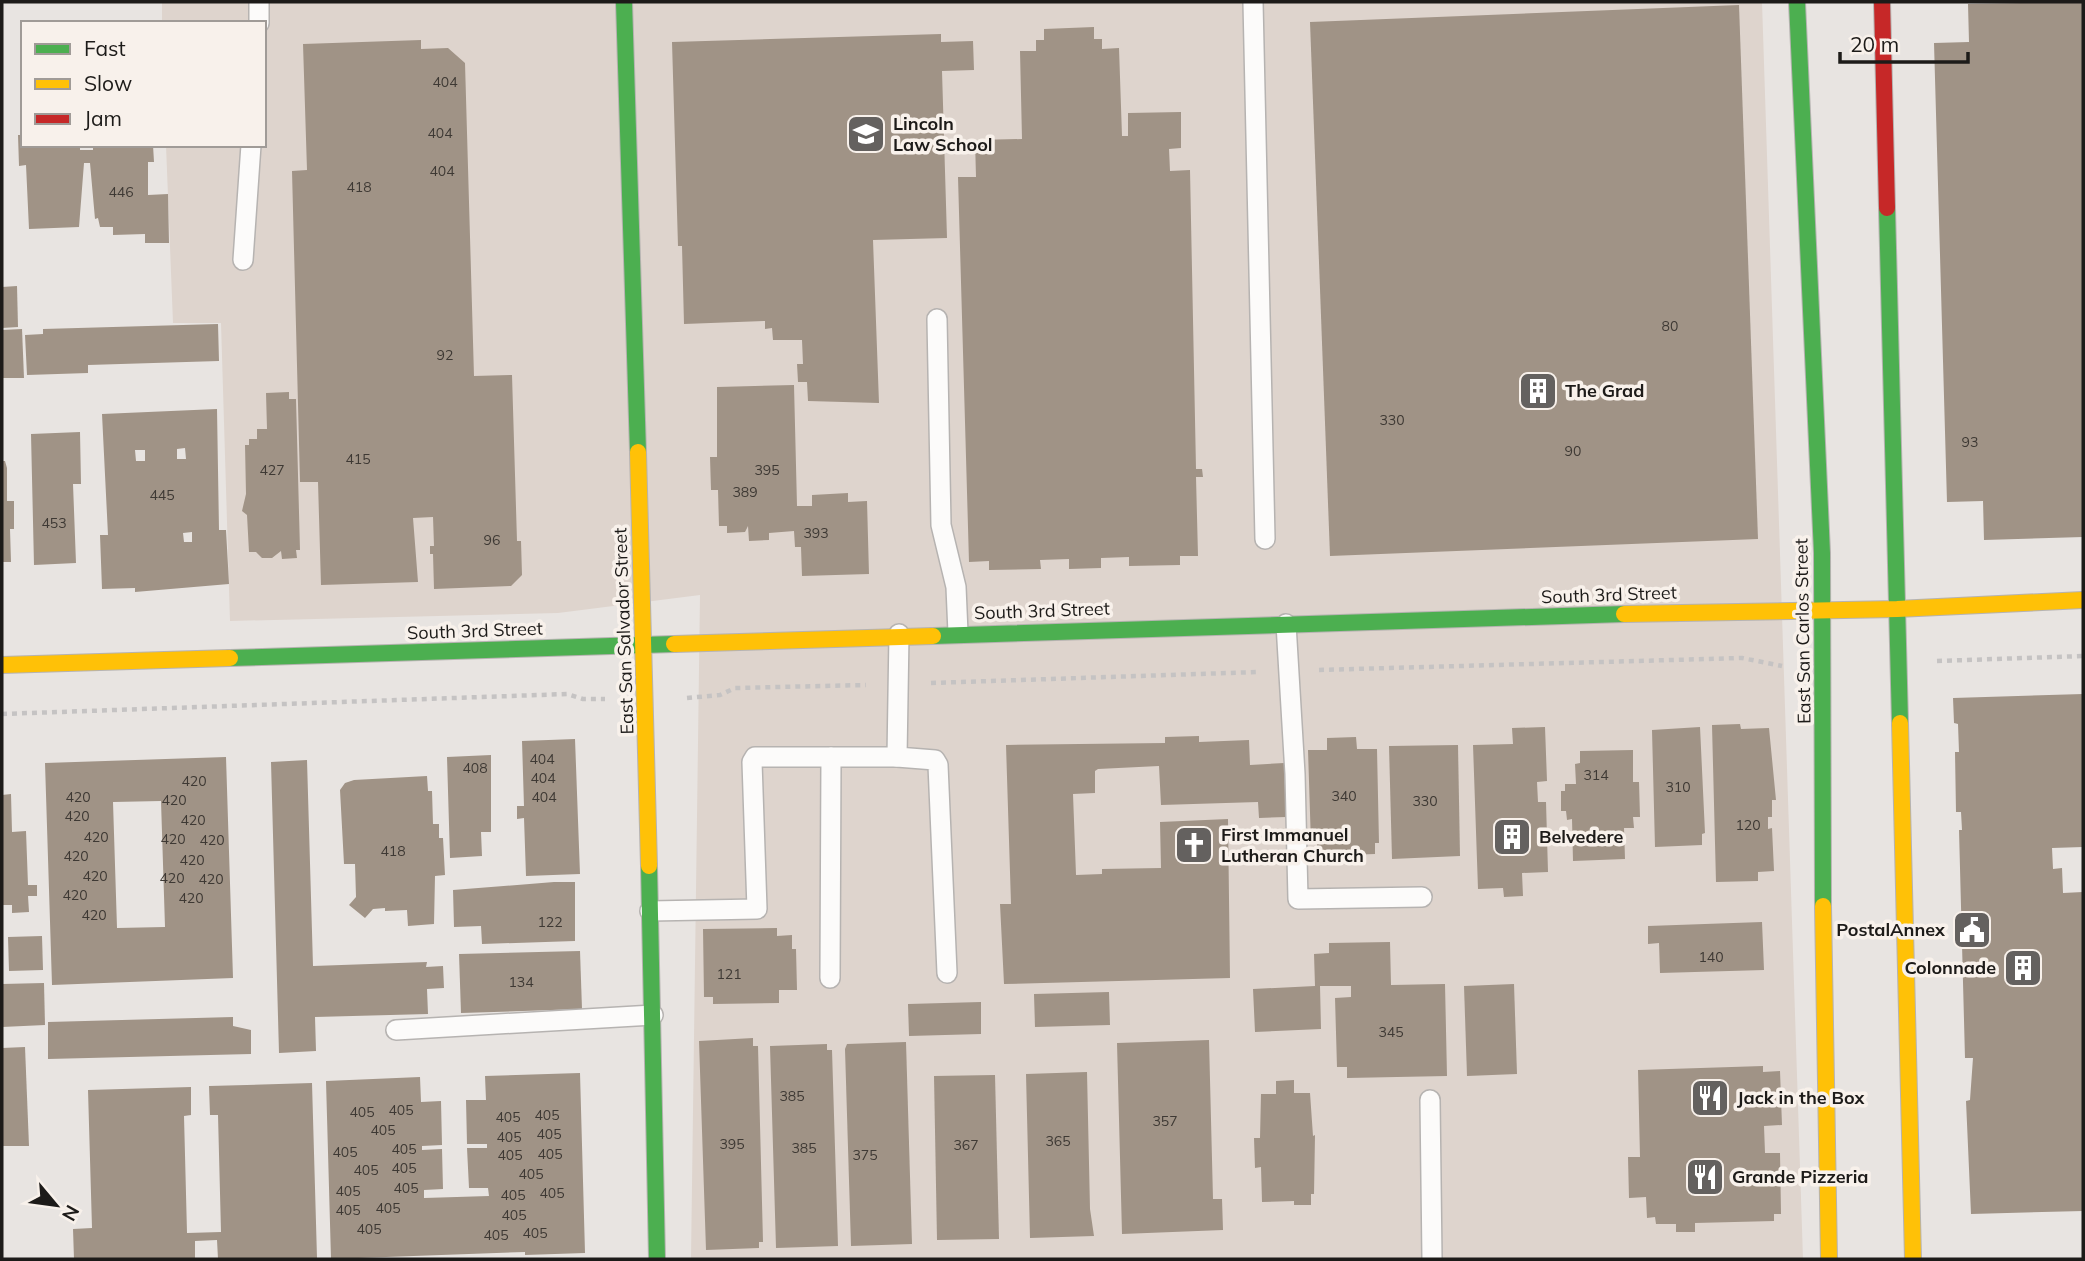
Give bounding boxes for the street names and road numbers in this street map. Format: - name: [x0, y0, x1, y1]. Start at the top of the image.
- street label: East San Salvador Street: [608, 527, 639, 735]
- street label: East San Carlos Street: [1789, 538, 1816, 724]
- street label: South 3rd Street: [1541, 581, 1677, 608]
- street label: South 3rd Street: [974, 597, 1110, 624]
- street label: South 3rd Street: [407, 617, 543, 644]

